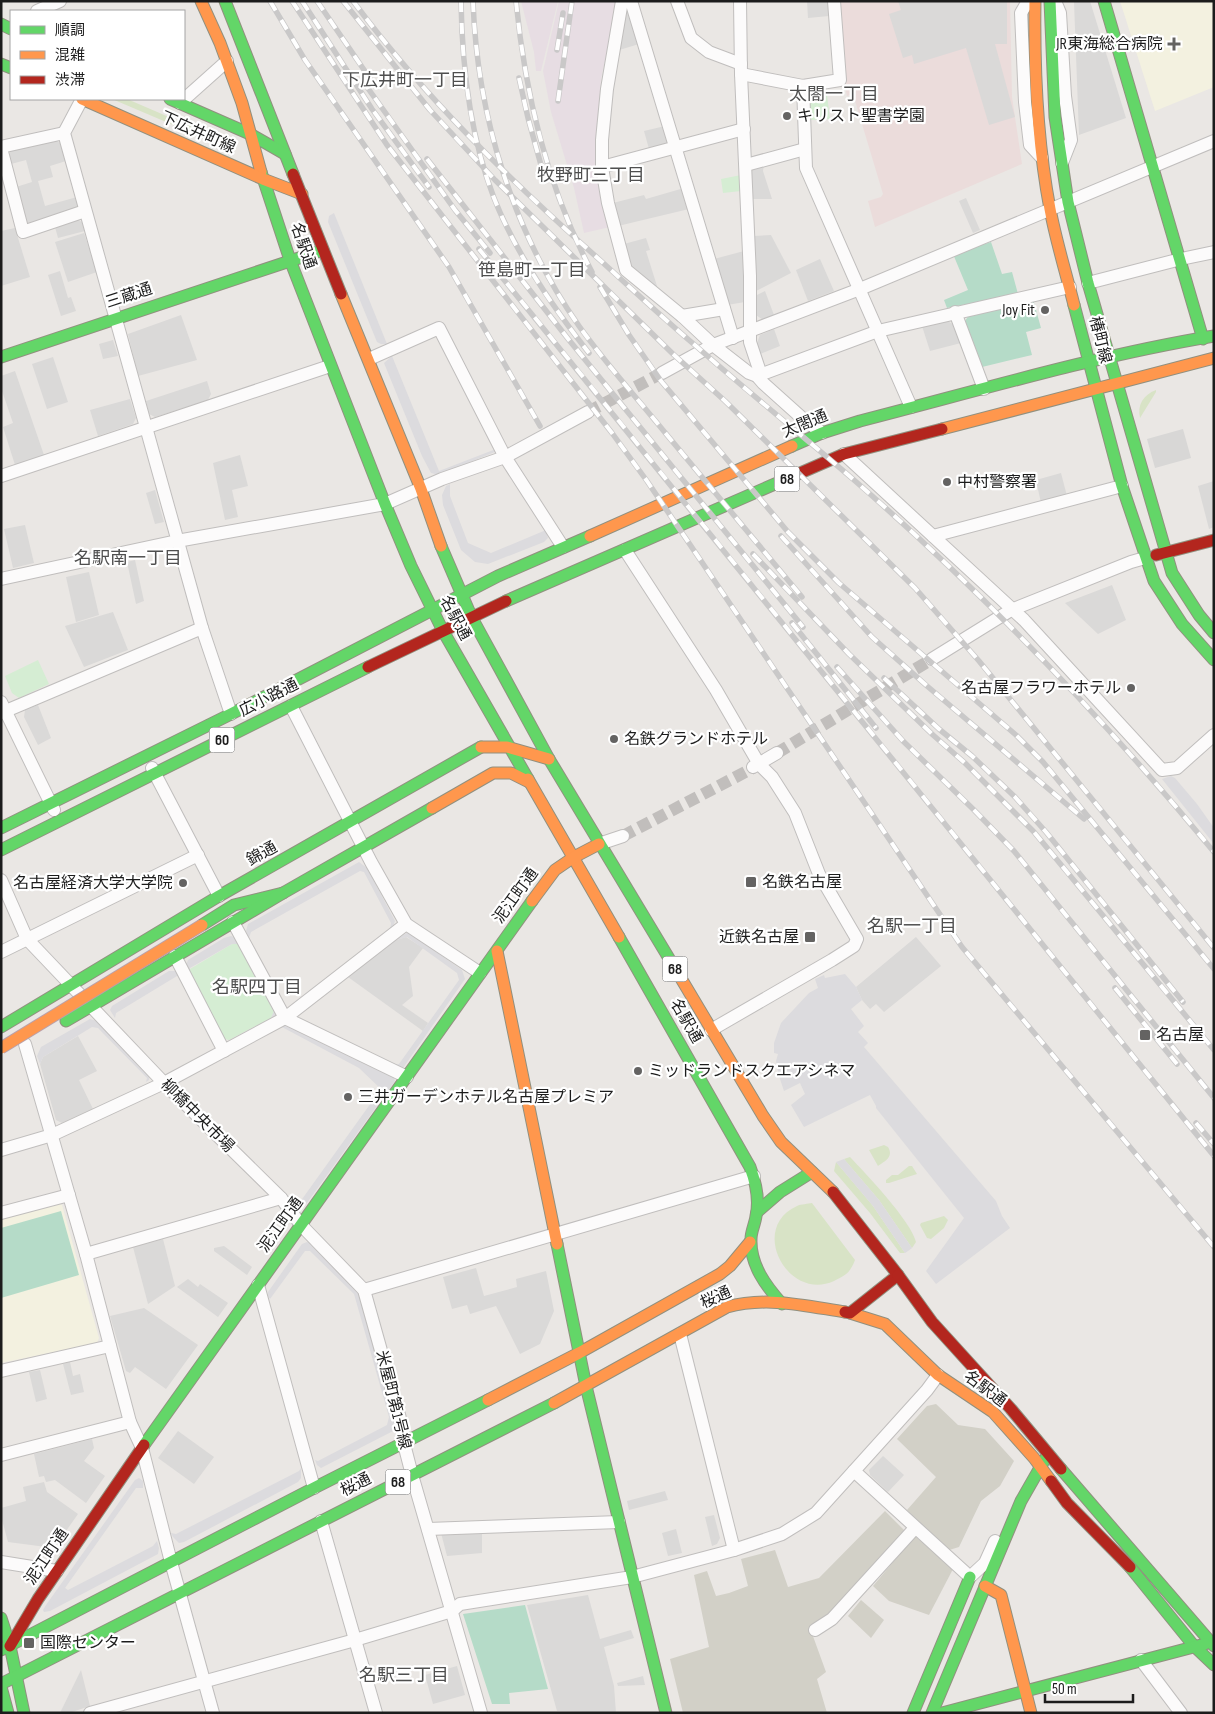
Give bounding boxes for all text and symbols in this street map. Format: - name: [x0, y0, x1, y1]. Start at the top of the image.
- legend: [10, 10, 185, 100]
- text: 順調: [55, 21, 85, 40]
- place label: JR東海総合病院: [1055, 35, 1163, 54]
- marker: JR東海総合病院: [1167, 37, 1181, 51]
- text: 混雑: [55, 46, 85, 65]
- district label: 下広井町一丁目: [342, 70, 468, 91]
- text: 渋滞: [55, 71, 85, 90]
- district label: 太閤一丁目: [789, 84, 879, 105]
- place label: キリスト聖書学園: [797, 107, 925, 126]
- street label: 下広井町線: [158, 108, 238, 158]
- marker: キリスト聖書学園: [781, 110, 793, 122]
- district label: 牧野町三丁目: [537, 165, 645, 186]
- street label: 名駅通: [286, 220, 320, 272]
- district label: 笹島町一丁目: [478, 260, 586, 281]
- street label: 三蔵通: [103, 280, 155, 312]
- place label: Joy Fit: [1001, 301, 1035, 320]
- marker: Joy Fit: [1039, 304, 1051, 316]
- street label: 椿町線: [1085, 314, 1115, 366]
- street label: 太閤通: [779, 406, 831, 442]
- road number: 68: [774, 466, 800, 492]
- place label: 中村警察署: [957, 473, 1037, 492]
- marker: 中村警察署: [941, 476, 953, 488]
- district label: 名駅南一丁目: [74, 548, 182, 569]
- street label: 名駅通: [435, 592, 475, 644]
- street label: 広小路通: [236, 675, 302, 721]
- place label: 名古屋フラワーホテル: [961, 679, 1121, 698]
- marker: 名古屋フラワーホテル: [1125, 682, 1137, 694]
- road number: 60: [210, 728, 234, 752]
- place label: 名鉄グランドホテル: [624, 730, 768, 749]
- marker: 名鉄グランドホテル: [608, 733, 620, 745]
- street label: 錦通: [243, 838, 281, 870]
- street label: 泥江町通: [490, 865, 542, 927]
- place label: 名鉄名古屋: [762, 873, 842, 892]
- place label: 名古屋経済大学大学院: [13, 874, 173, 893]
- marker: 名鉄名古屋: [744, 875, 758, 889]
- marker: 名古屋経済大学大学院: [177, 877, 189, 889]
- district label: 名駅一丁目: [867, 916, 957, 937]
- place label: 近鉄名古屋: [719, 928, 799, 947]
- marker: 近鉄名古屋: [803, 930, 817, 944]
- road number: 68: [662, 956, 688, 982]
- district label: 名駅四丁目: [212, 977, 302, 998]
- street label: 名駅通: [666, 995, 706, 1047]
- place label: 名古屋: [1156, 1026, 1204, 1045]
- marker: 名古屋: [1138, 1028, 1152, 1042]
- place label: ミッドランドスクエアシネマ: [648, 1062, 855, 1081]
- marker: ミッドランドスクエアシネマ: [632, 1065, 644, 1077]
- street label: 柳橋中央市場: [156, 1075, 238, 1157]
- place label: 三井ガーデンホテル名古屋プレミア: [358, 1088, 614, 1107]
- marker: 三井ガーデンホテル名古屋プレミア: [342, 1091, 354, 1103]
- street label: 泥江町通: [255, 1194, 307, 1256]
- street label: 桜通: [698, 1283, 734, 1313]
- street label: 米屋町第1号線: [371, 1348, 415, 1452]
- street label: 名駅通: [960, 1367, 1010, 1411]
- street label: 桜通: [337, 1469, 375, 1501]
- road number: 68: [386, 1470, 410, 1494]
- street label: 泥江町通: [21, 1525, 73, 1589]
- place label: 国際センター: [40, 1634, 136, 1653]
- marker: 国際センター: [22, 1636, 36, 1650]
- district label: 名駅三丁目: [359, 1665, 449, 1686]
- scale bar: [1045, 1672, 1132, 1704]
- text: 50 m: [1052, 1680, 1077, 1699]

